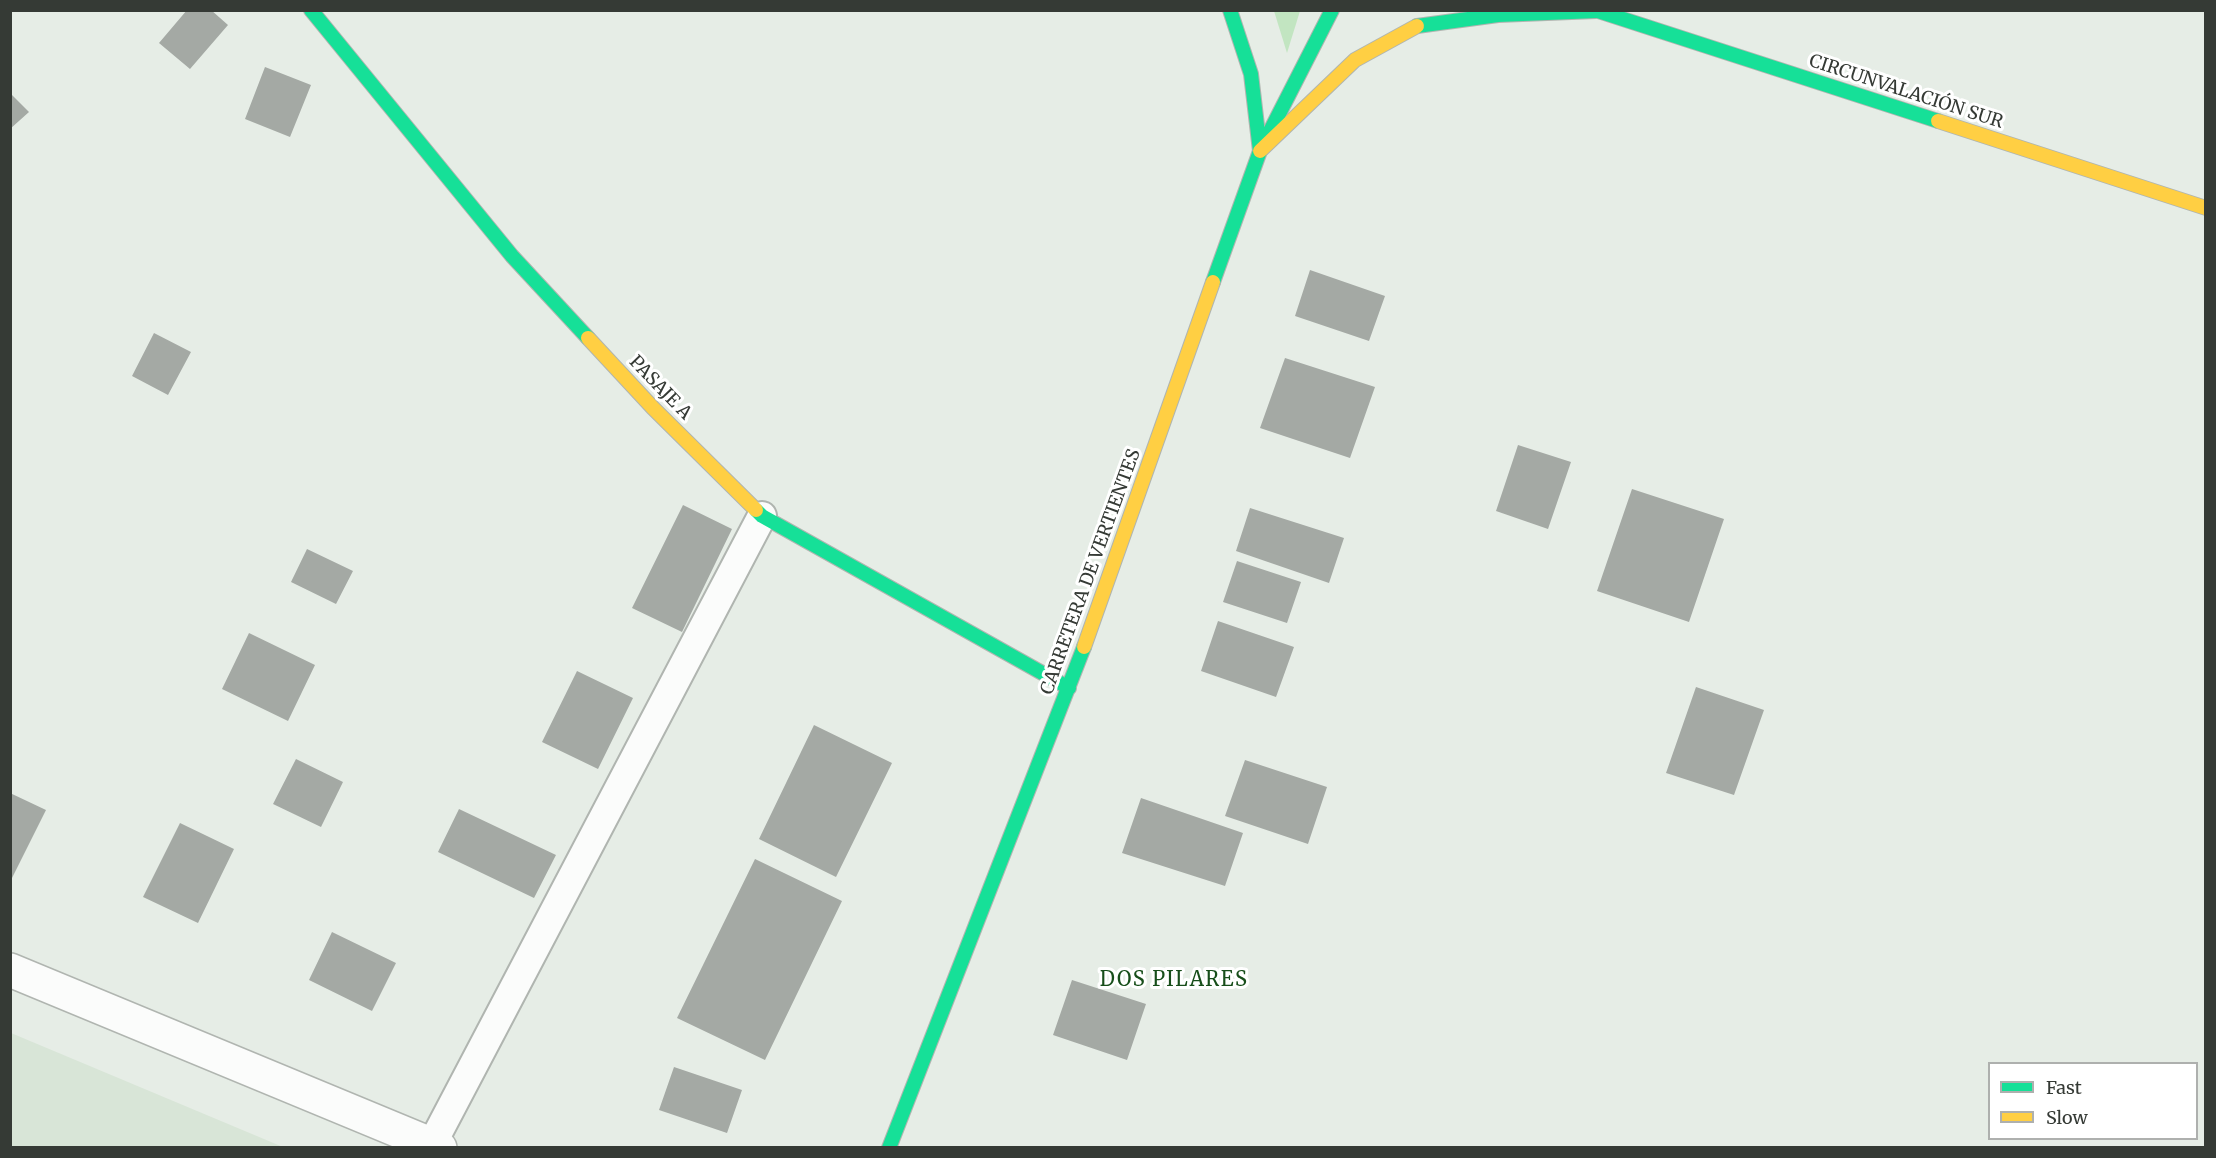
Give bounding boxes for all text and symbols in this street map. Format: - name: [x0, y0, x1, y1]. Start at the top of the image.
- street label: CIRCUNVALACIÓN SUR: [1806, 50, 2006, 134]
- street label: PASAJE A: [624, 352, 696, 424]
- street label: CARRETERA DE VERTIENTES: [1036, 446, 1146, 698]
- district label: DOS PILARES: [1100, 968, 1248, 992]
- legend: [1988, 1062, 2198, 1140]
- text: Fast: [2046, 1076, 2082, 1099]
- text: Slow: [2046, 1106, 2088, 1129]

